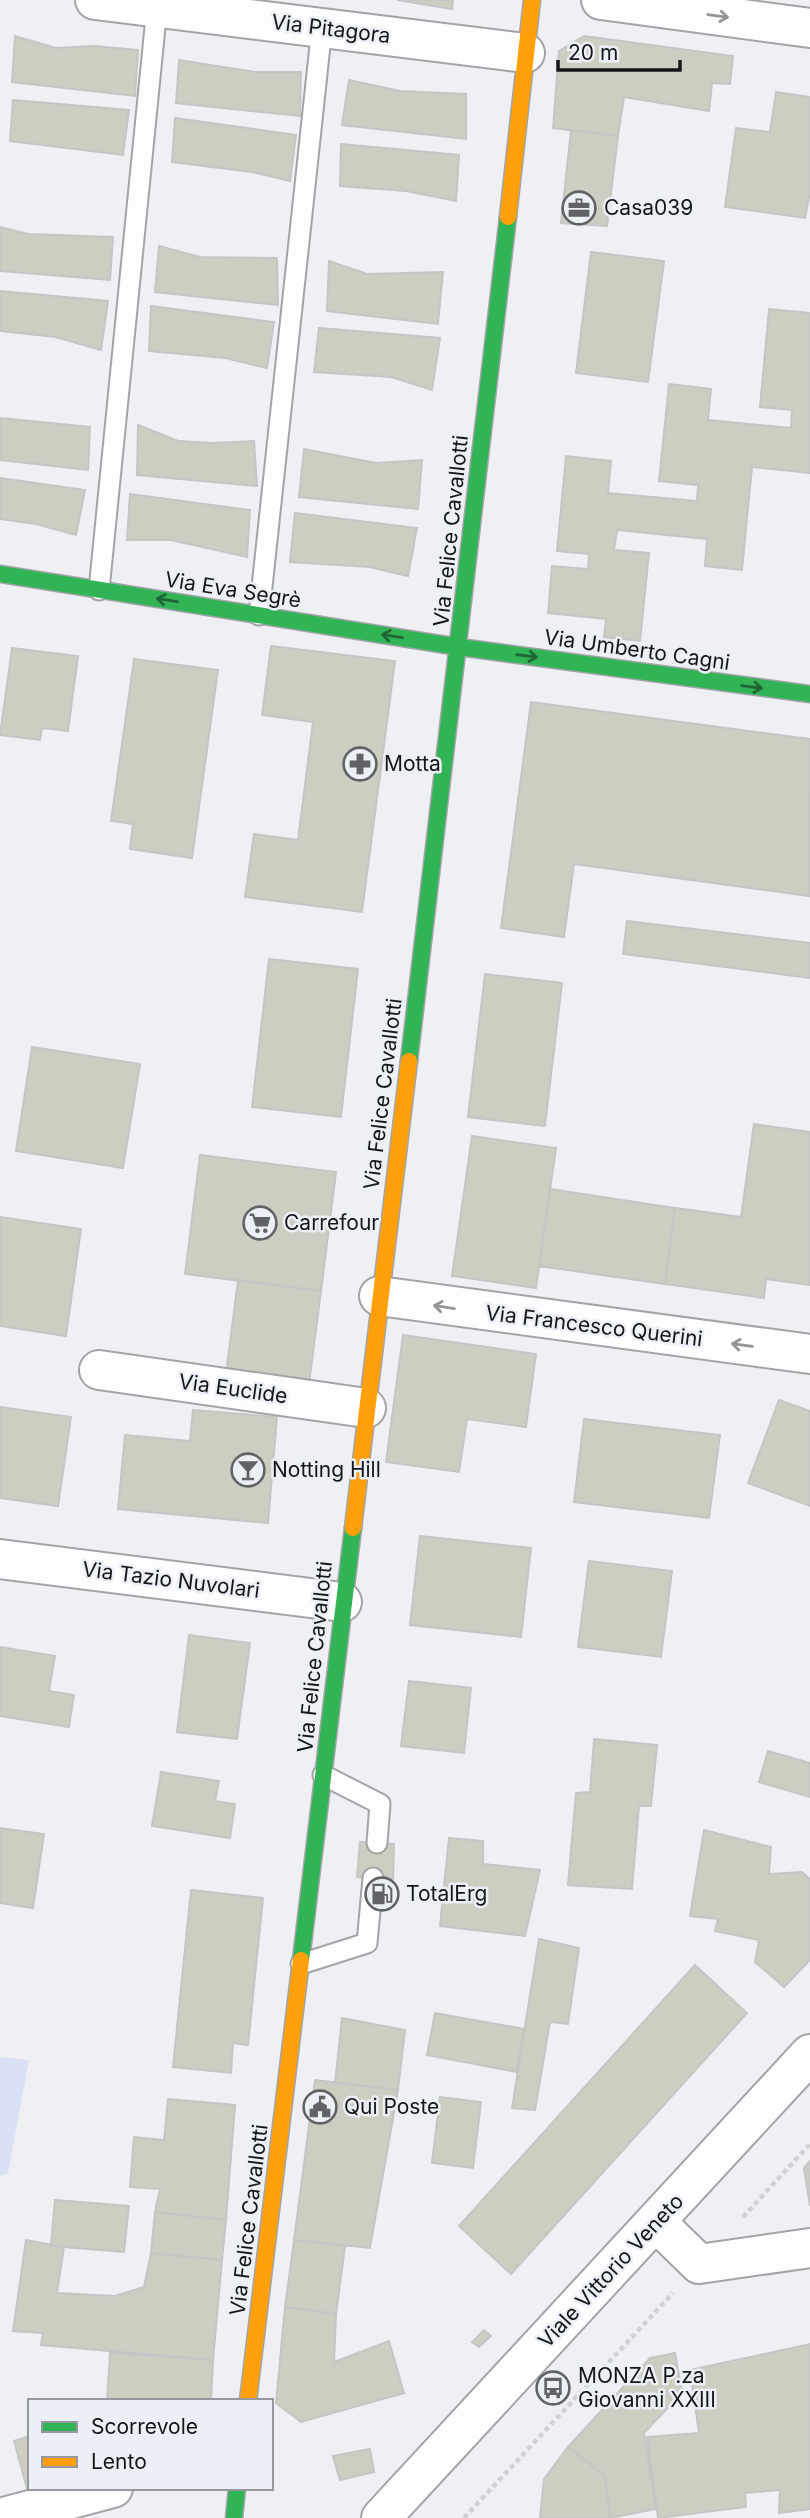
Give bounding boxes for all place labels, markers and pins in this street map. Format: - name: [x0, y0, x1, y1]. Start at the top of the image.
- office icon: Casa039: [560, 189, 598, 227]
- place label: Casa039: [604, 195, 693, 220]
- pharmacy icon: Motta: [341, 745, 379, 783]
- place label: Motta: [384, 751, 441, 776]
- supermarket icon: Carrefour: [241, 1204, 279, 1242]
- place label: Carrefour: [284, 1210, 379, 1235]
- bar icon: Notting Hill: [229, 1451, 267, 1489]
- place label: Notting Hill: [272, 1457, 381, 1482]
- fuel station icon: TotalErg: [363, 1875, 401, 1913]
- place label: TotalErg: [406, 1881, 487, 1906]
- public building icon: Qui Poste: [301, 2088, 339, 2126]
- place label: Qui Poste: [344, 2094, 439, 2119]
- place label: MONZA P.za Giovanni XXIII: [578, 2363, 716, 2412]
- bus stop icon: MONZA P.za Giovanni XXIII: [534, 2369, 572, 2407]

